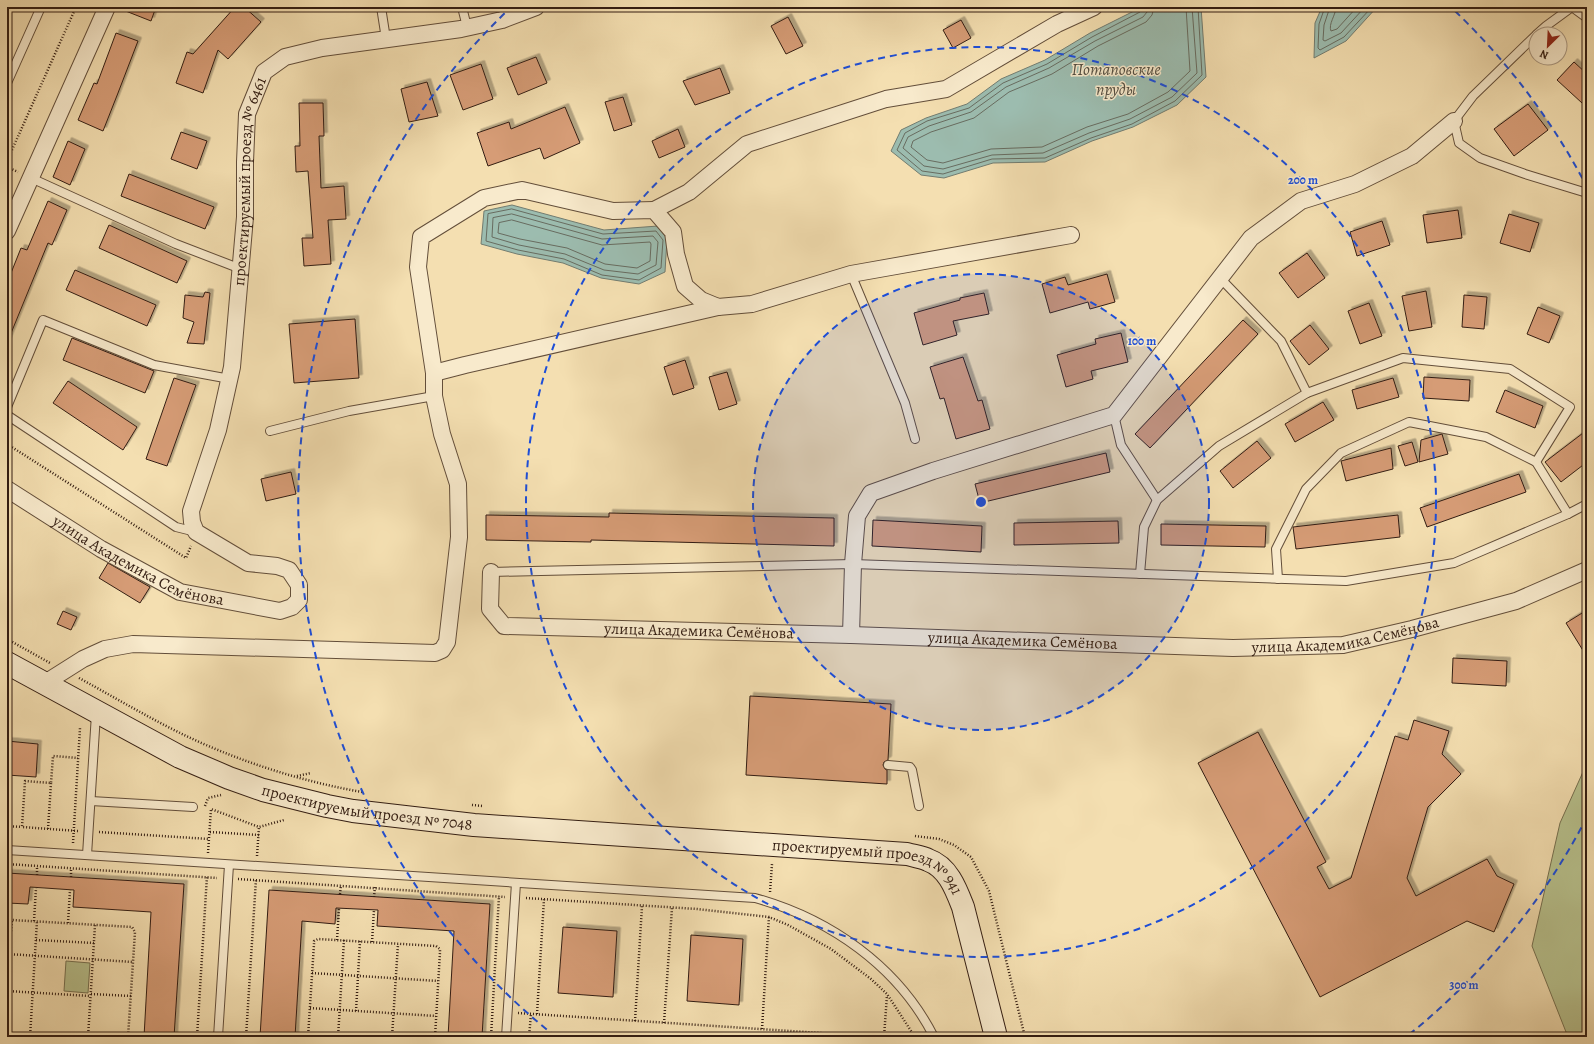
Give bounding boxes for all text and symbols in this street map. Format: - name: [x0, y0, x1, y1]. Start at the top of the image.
- north arrow: [1528, 26, 1568, 66]
- text: N: [1537, 46, 1551, 63]
- water label: Потаповские пруды: [1071, 58, 1161, 101]
- street label: проектируемый проезд № 6461: [228, 73, 272, 287]
- text: 200 m: [1288, 172, 1318, 188]
- text: 100 m: [1128, 333, 1156, 349]
- centre of rings: [974, 495, 988, 509]
- street label: улица Академика Семёнова: [48, 509, 226, 611]
- street label: улица Академика Семёнова: [1250, 611, 1442, 659]
- street label: улица Академика Семёнова: [603, 618, 795, 645]
- street label: улица Академика Семёнова: [927, 627, 1119, 655]
- street label: проектируемый проезд № 7048: [259, 779, 474, 836]
- street label: проектируемый проезд № 941: [771, 834, 968, 899]
- text: 300 m: [1449, 977, 1479, 993]

